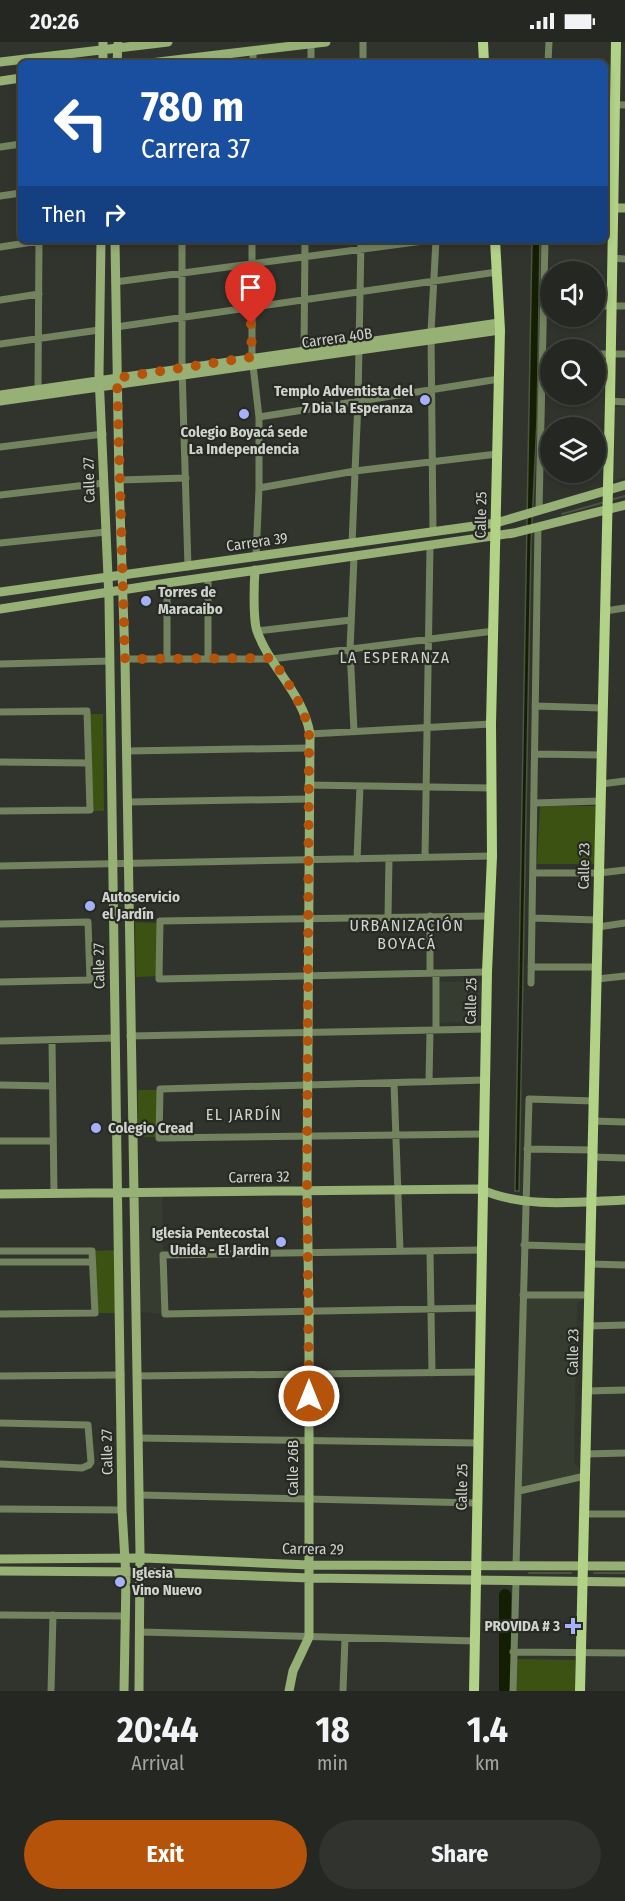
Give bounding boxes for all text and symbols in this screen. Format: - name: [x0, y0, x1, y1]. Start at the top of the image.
- text: 20:26: [30, 8, 79, 35]
- text: 780 m: [141, 82, 244, 132]
- icon: left: [42, 84, 120, 162]
- text: Carrera 37: [141, 133, 250, 165]
- icon: right: [98, 198, 131, 231]
- text: Then: [42, 201, 86, 228]
- map controls: [540, 261, 606, 483]
- button: sound: [540, 261, 606, 327]
- pin: [225, 262, 276, 324]
- icon: arrive: [234, 271, 267, 304]
- street label: Carrera 40B: [300, 324, 374, 352]
- button: search: [540, 339, 606, 405]
- place label: Templo Adventista del 7 Dia la Esperanza: [274, 382, 414, 417]
- marker: Templo Adventista del 7 Dia la Esperanza: [418, 393, 432, 407]
- marker: Colegio Boyacá sede La Independencia: [237, 407, 251, 421]
- button: layers: [540, 417, 606, 483]
- place label: Colegio Boyacá sede La Independencia: [180, 423, 308, 458]
- street label: Calle 27: [79, 457, 99, 503]
- street label: Calle 25: [472, 491, 490, 539]
- street label: Carrera 39: [225, 529, 289, 555]
- place label: Torres de Maracaibo: [158, 583, 223, 618]
- marker: Torres de Maracaibo: [139, 594, 153, 608]
- district label: LA ESPERANZA: [339, 648, 451, 667]
- street label: Calle 23: [575, 842, 593, 890]
- place label: Autoservicio el Jardín: [101, 888, 180, 923]
- marker: Autoservicio el Jardín: [83, 899, 97, 913]
- district label: URBANIZACIÓN BOYACÁ: [349, 916, 465, 953]
- street label: Calle 27: [90, 943, 108, 989]
- street label: Calle 25: [462, 977, 480, 1025]
- district label: EL JARDÍN: [206, 1105, 282, 1124]
- place label: Colegio Cread: [108, 1119, 194, 1137]
- marker: Colegio Cread: [89, 1121, 103, 1135]
- street label: Carrera 32: [228, 1167, 290, 1187]
- place label: Iglesia Pentecostal Unida - El Jardin: [152, 1224, 270, 1259]
- marker: Iglesia Pentecostal Unida - El Jardin: [274, 1235, 288, 1249]
- street label: Calle 23: [564, 1328, 582, 1376]
- position arrow: [277, 1364, 341, 1428]
- street label: Calle 27: [98, 1429, 116, 1475]
- street label: Calle 26B: [284, 1440, 302, 1496]
- street label: Calle 25: [453, 1463, 471, 1511]
- street label: Carrera 29: [282, 1539, 344, 1559]
- place label: Iglesia Vino Nuevo: [131, 1564, 202, 1599]
- marker: Iglesia Vino Nuevo: [113, 1575, 127, 1589]
- place label: PROVIDA # 3: [484, 1617, 560, 1635]
- marker: PROVIDA # 3: [564, 1617, 582, 1635]
- text: 20:44: [117, 1708, 198, 1752]
- text: 18: [315, 1708, 350, 1752]
- text: 1.4: [467, 1708, 508, 1752]
- text: Arrival: [131, 1751, 184, 1775]
- text: min: [317, 1751, 348, 1775]
- text: km: [475, 1751, 500, 1775]
- button: Exit: [24, 1820, 307, 1889]
- button: Share: [319, 1820, 601, 1889]

